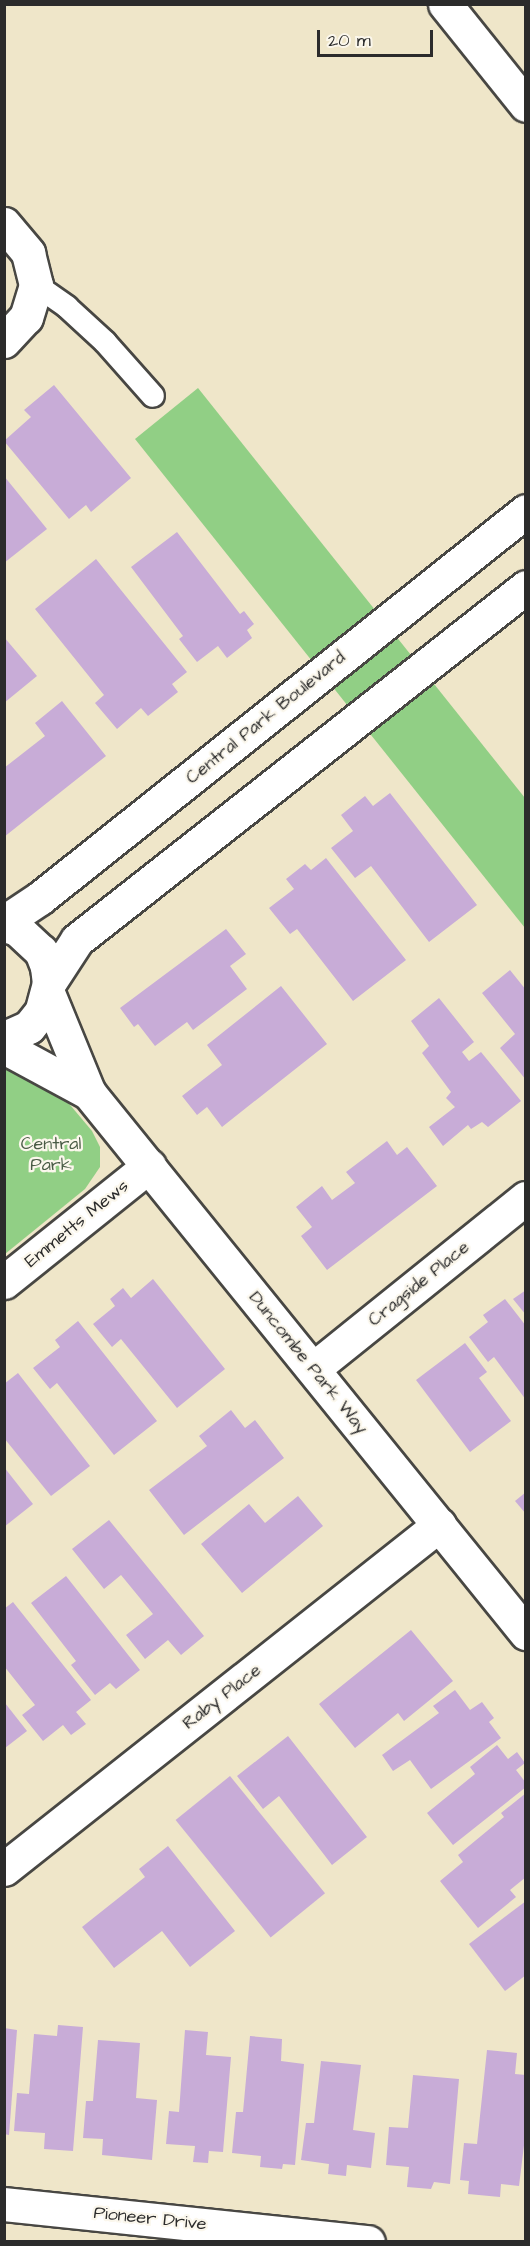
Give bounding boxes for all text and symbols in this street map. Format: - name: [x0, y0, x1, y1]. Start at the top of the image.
- scale bar: [320, 18, 436, 56]
- text: 20 m: [328, 28, 371, 53]
- street label: Central Park Boulevard: [182, 647, 350, 789]
- park label: Central Park: [21, 1134, 81, 1176]
- street label: Emmetts Mews: [21, 1176, 133, 1272]
- street label: Cragside Place: [364, 1237, 474, 1331]
- street label: Duncombe Park Way: [244, 1287, 372, 1439]
- street label: Raby Place: [178, 1660, 266, 1734]
- street label: Pioneer Drive: [93, 2202, 207, 2236]

